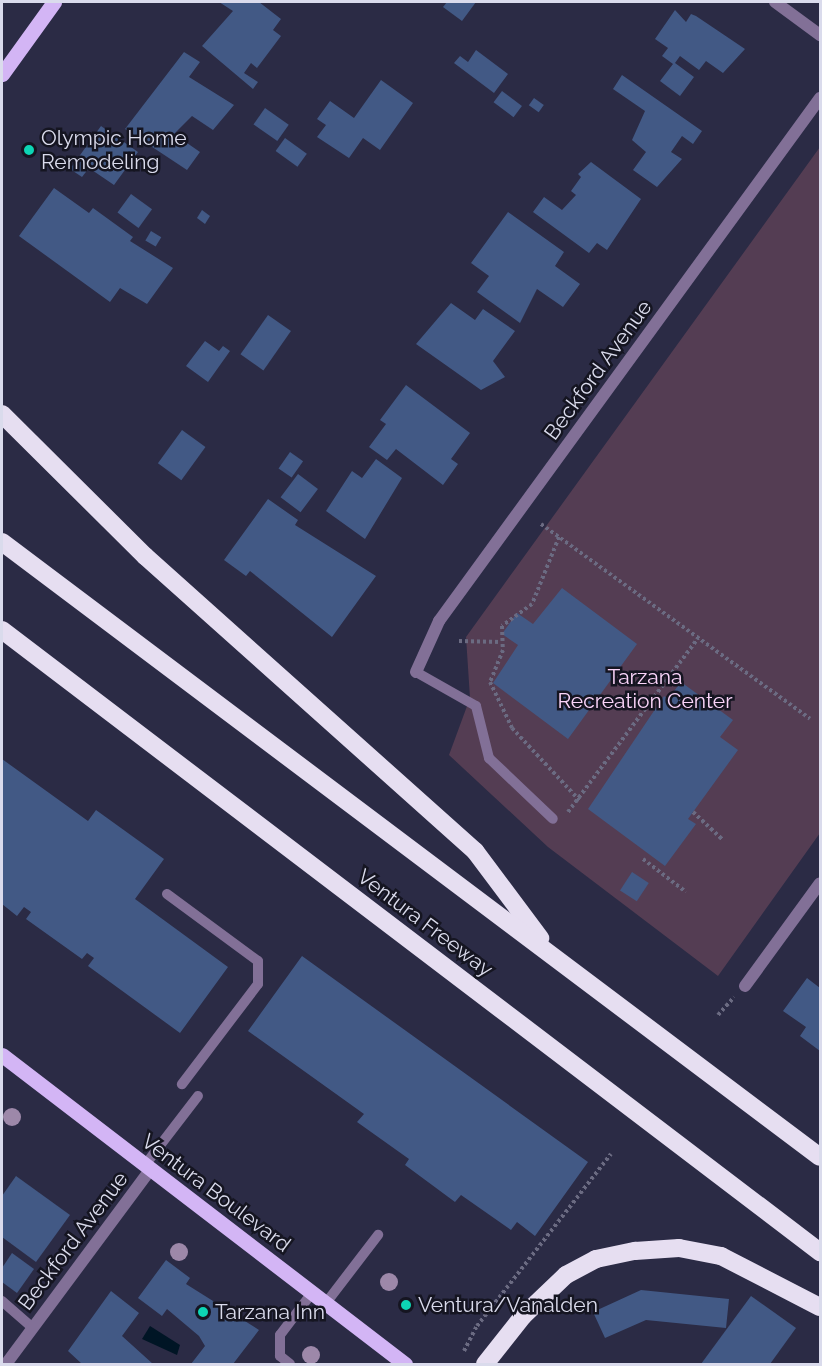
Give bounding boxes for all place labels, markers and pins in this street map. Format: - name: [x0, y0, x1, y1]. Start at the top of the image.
- place label: Olympic Home Remodeling: [41, 125, 187, 175]
- marker: Olympic Home Remodeling: [22, 143, 36, 157]
- place label: Ventura/Vanalden: [418, 1292, 598, 1318]
- marker: Ventura/Vanalden: [399, 1298, 413, 1312]
- place label: Tarzana Inn: [215, 1299, 325, 1325]
- marker: Tarzana Inn: [196, 1305, 210, 1319]

